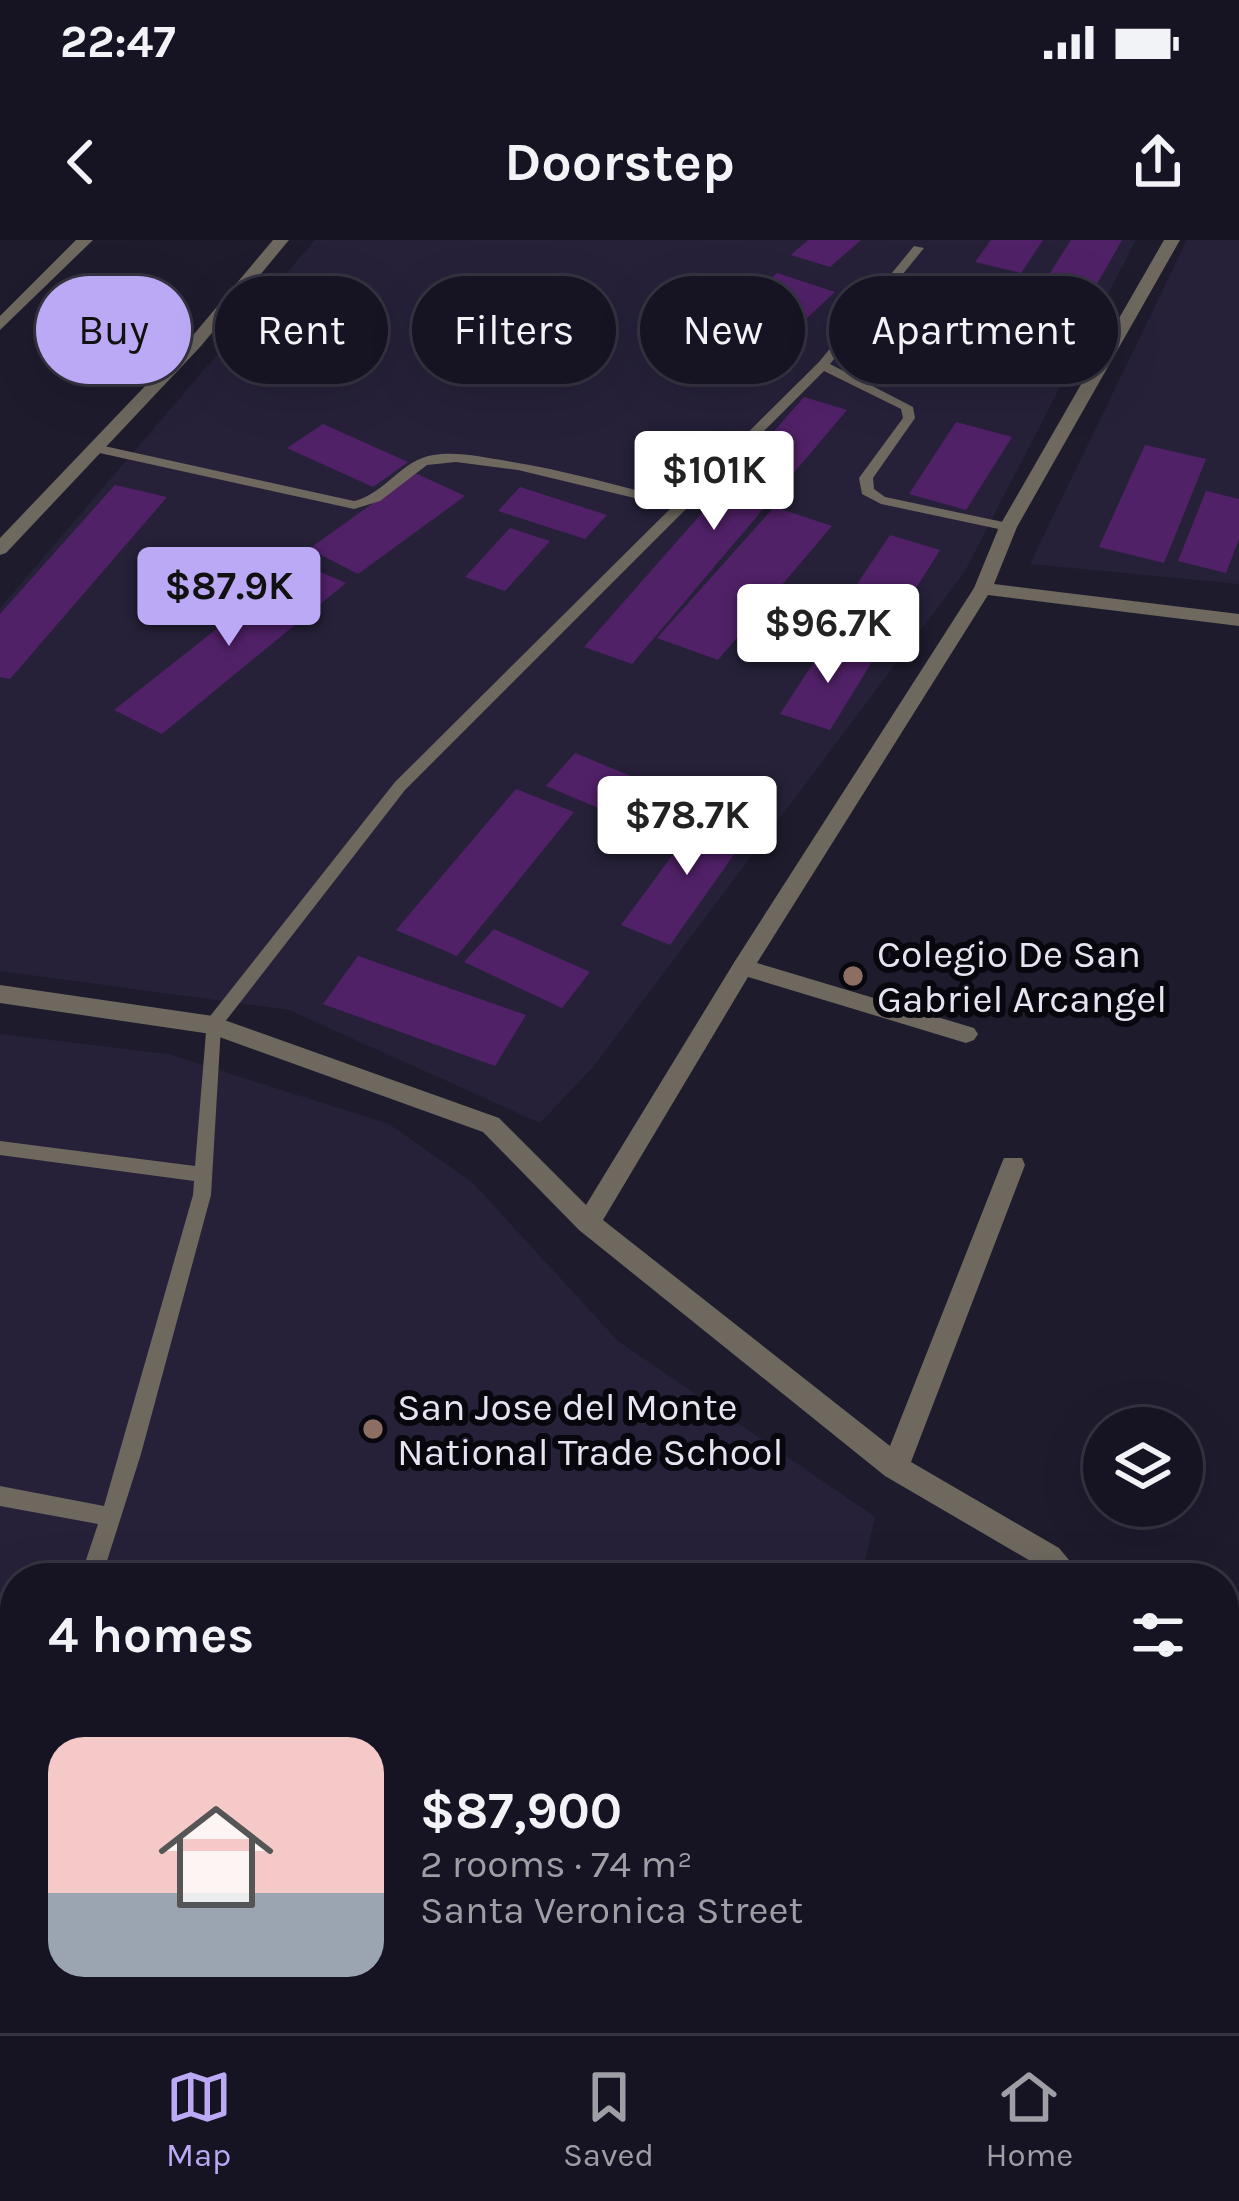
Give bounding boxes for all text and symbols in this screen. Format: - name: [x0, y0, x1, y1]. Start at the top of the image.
- text: 22:47: [60, 16, 176, 68]
- icon: back: [48, 129, 114, 195]
- icon: share: [1125, 129, 1191, 195]
- text: Doorstep: [504, 130, 735, 194]
- chip: Buy: [36, 276, 191, 384]
- chip: Rent: [215, 276, 388, 384]
- chip: Filters: [412, 276, 616, 384]
- chip: New: [640, 276, 805, 384]
- chip: Apartment: [829, 276, 1118, 384]
- pin: $101K: [630, 431, 798, 533]
- text: $101K: [662, 447, 766, 493]
- pin: $87.9K: [131, 547, 327, 649]
- text: $87.9K: [164, 563, 294, 609]
- pin: $96.7K: [730, 584, 926, 686]
- text: $96.7K: [764, 600, 892, 646]
- pin: $78.7K: [589, 776, 785, 878]
- text: $78.7K: [625, 792, 749, 838]
- place label: Colegio De San Gabriel Arcangel: [877, 931, 1167, 1022]
- marker: Colegio De San Gabriel Arcangel: [840, 963, 866, 989]
- place label: San Jose del Monte National Trade School: [397, 1384, 783, 1475]
- map controls: [1083, 1407, 1203, 1527]
- button: layers: [1083, 1407, 1203, 1527]
- marker: San Jose del Monte National Trade School: [360, 1416, 386, 1442]
- icon: filters: [1125, 1602, 1191, 1668]
- text: 4 homes: [48, 1605, 254, 1665]
- text: $87,900: [420, 1781, 622, 1841]
- icon: home: [144, 1785, 288, 1929]
- text: 2 rooms · 74 m²: [420, 1841, 693, 1887]
- text: Santa Veronica Street: [420, 1887, 803, 1933]
- tab: Map: [166, 2064, 232, 2174]
- tab: Saved: [563, 2064, 654, 2174]
- tab: Home: [985, 2064, 1073, 2174]

